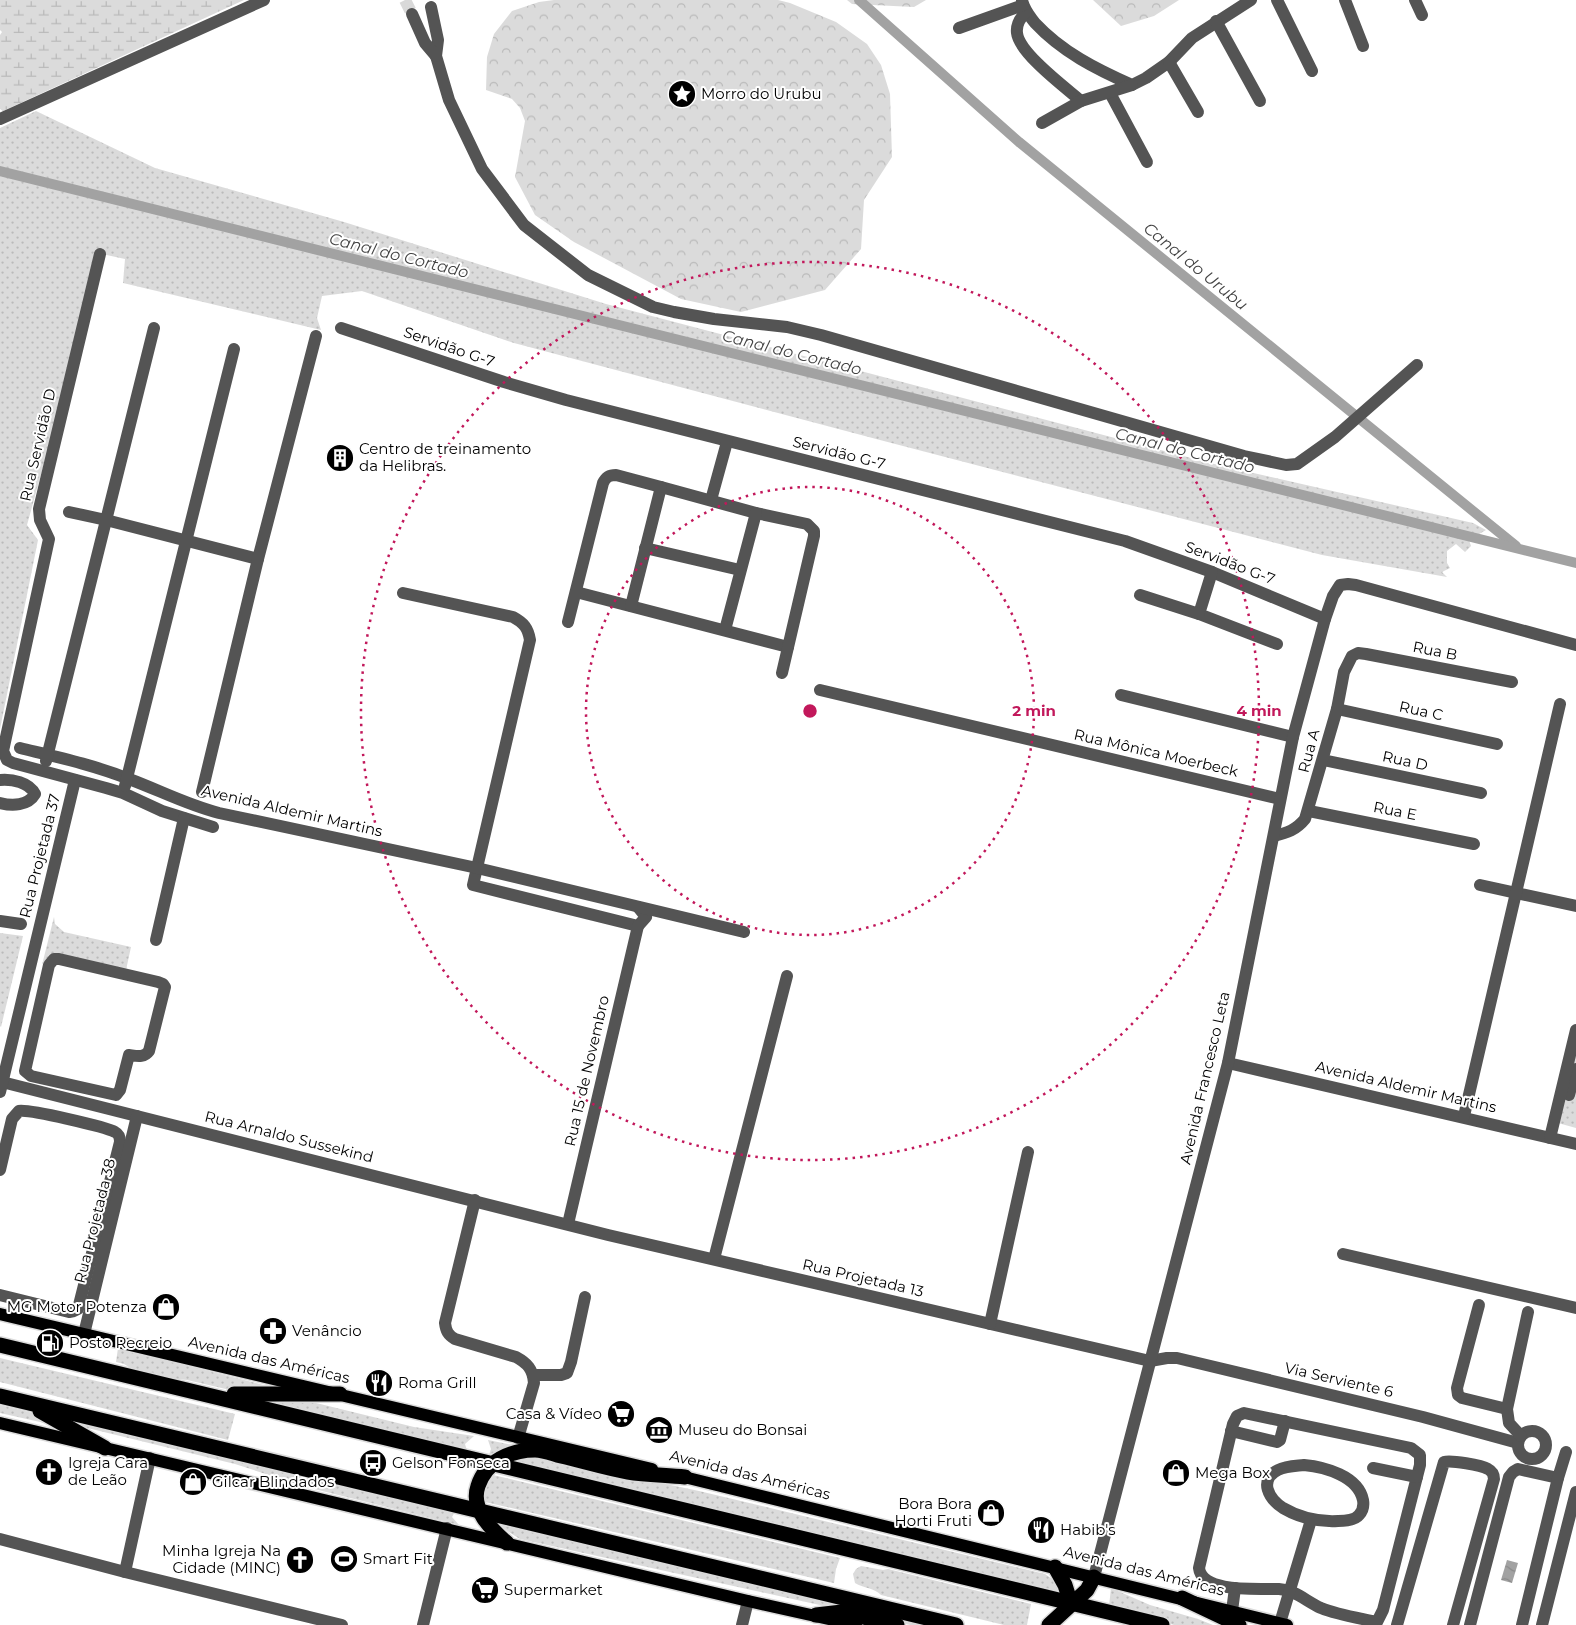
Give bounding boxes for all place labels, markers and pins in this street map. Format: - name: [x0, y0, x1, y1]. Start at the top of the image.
- place icon: Morro do Urubu: [667, 79, 697, 109]
- place label: Morro do Urubu: [701, 84, 822, 103]
- place label: Centro de treinamento da Helibras.: [359, 439, 531, 475]
- building icon: Centro de treinamento da Helibras.: [325, 443, 355, 473]
- centre of rings: [801, 702, 819, 720]
- shop icon: MG Motor Potenza: [151, 1292, 181, 1322]
- place label: MG Motor Potenza: [7, 1297, 147, 1316]
- pharmacy icon: Venâncio: [258, 1316, 288, 1346]
- place label: Venâncio: [292, 1321, 362, 1340]
- fuel station icon: Posto Recreio: [35, 1328, 65, 1358]
- place label: Posto Recreio: [69, 1333, 172, 1352]
- restaurant icon: Roma Grill: [364, 1368, 394, 1398]
- place label: Roma Grill: [398, 1373, 477, 1392]
- supermarket icon: Casa & Vídeo: [606, 1399, 636, 1429]
- place label: Casa & Vídeo: [506, 1404, 602, 1423]
- museum icon: Museu do Bonsai: [644, 1415, 674, 1445]
- place label: Museu do Bonsai: [678, 1420, 807, 1439]
- bus stop icon: Gelson Fonseca: [358, 1448, 388, 1478]
- place label: Igreja Cara de Leão: [68, 1453, 148, 1489]
- place label: Gelson Fonseca: [392, 1453, 510, 1472]
- church icon: Igreja Cara de Leão: [34, 1457, 64, 1487]
- shop icon: Mega Box: [1161, 1458, 1191, 1488]
- place label: Mega Box: [1195, 1463, 1270, 1482]
- shop icon: Gilcar Blindados: [178, 1467, 208, 1497]
- place label: Gilcar Blindados: [212, 1472, 334, 1491]
- place label: Bora Bora Horti Fruti: [895, 1494, 972, 1530]
- shop icon: Bora Bora Horti Fruti: [976, 1498, 1006, 1528]
- restaurant icon: Habib's: [1026, 1515, 1056, 1545]
- place label: Habib's: [1060, 1520, 1116, 1539]
- place label: Minha Igreja Na Cidade (MINC): [162, 1541, 281, 1577]
- sports icon: Smart Fit: [329, 1544, 359, 1574]
- church icon: Minha Igreja Na Cidade (MINC): [285, 1545, 315, 1575]
- place label: Smart Fit: [363, 1549, 433, 1568]
- supermarket icon: Supermarket: [470, 1575, 500, 1605]
- place label: Supermarket: [504, 1580, 603, 1599]

